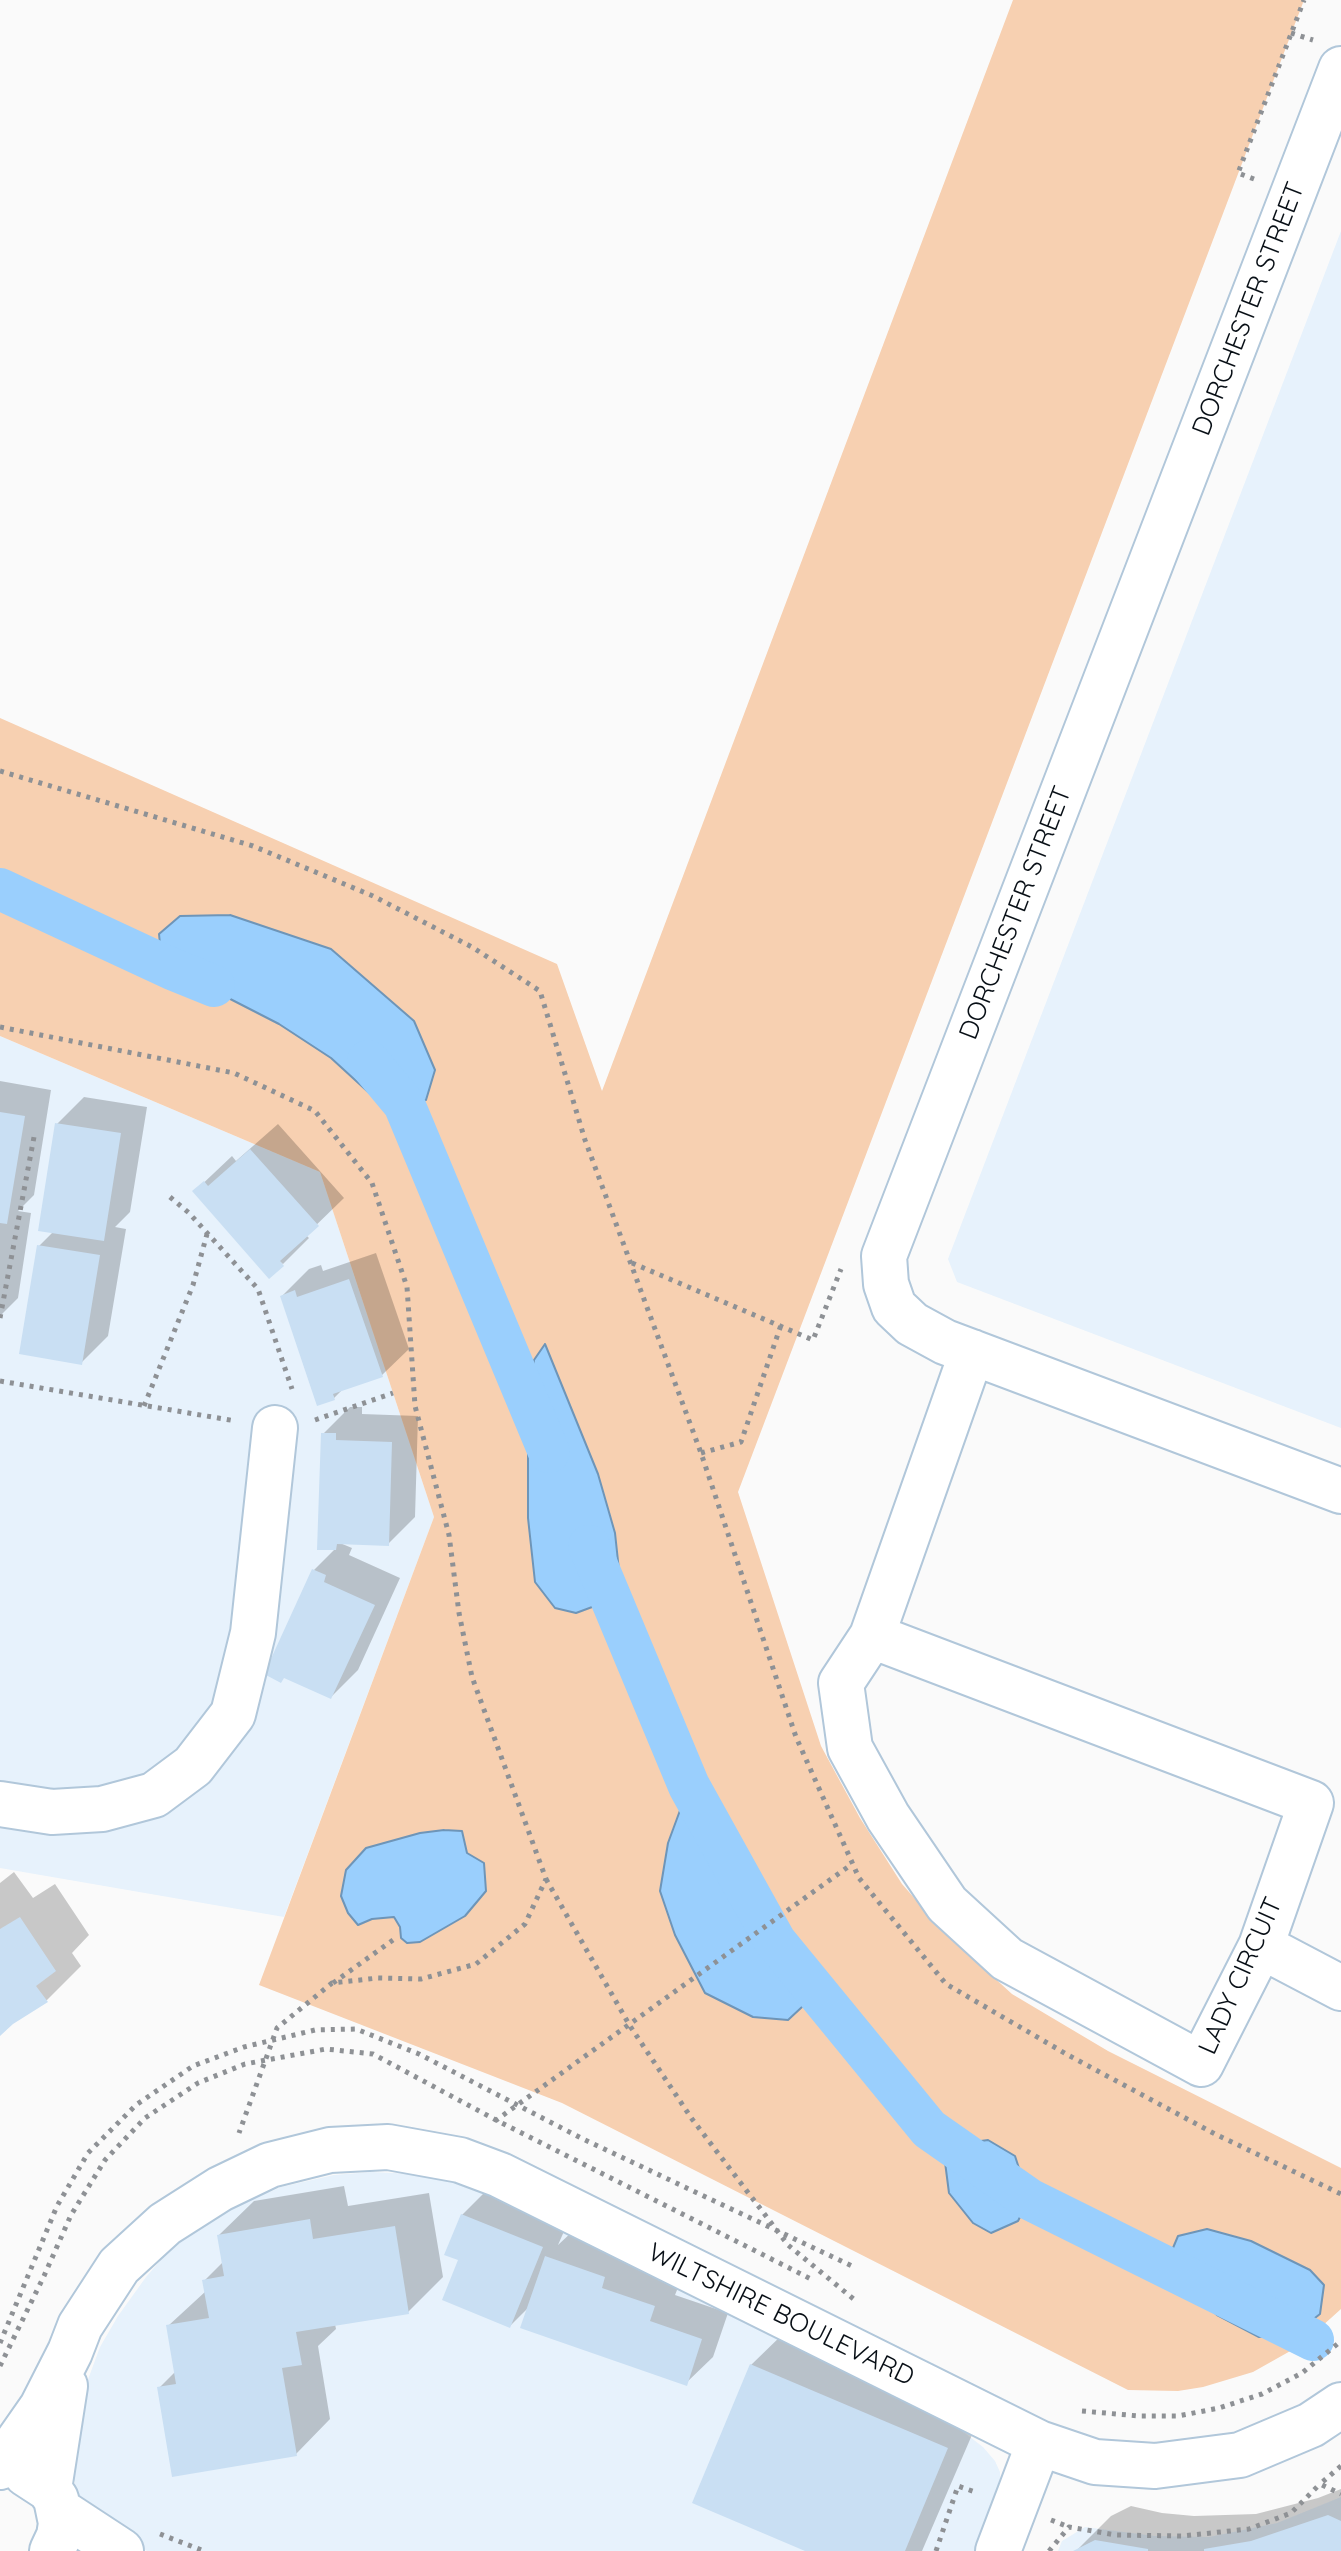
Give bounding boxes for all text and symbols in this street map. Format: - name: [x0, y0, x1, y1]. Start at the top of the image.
- street label: DORCHESTER STREET: [1186, 178, 1312, 440]
- street label: DORCHESTER STREET: [953, 782, 1079, 1044]
- street label: LADY CIRCUIT: [1192, 1893, 1290, 2059]
- street label: WILTSHIRE BOULEVARD: [643, 2237, 919, 2393]

